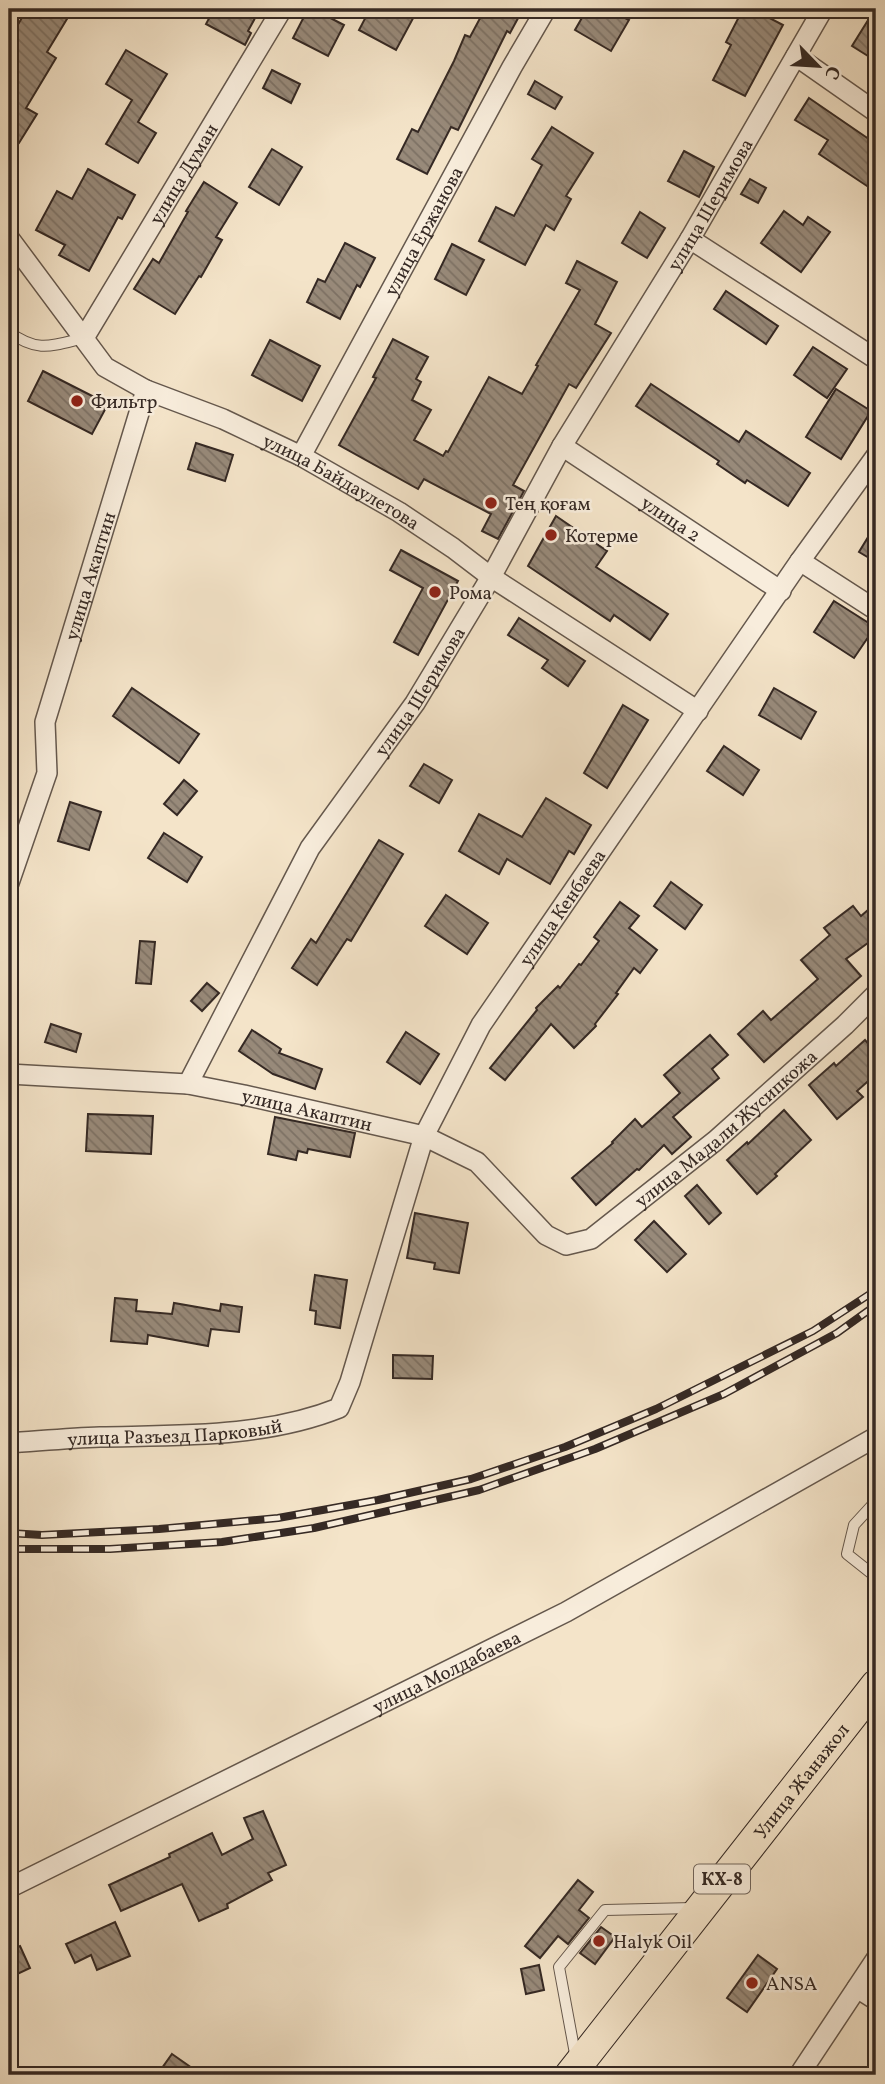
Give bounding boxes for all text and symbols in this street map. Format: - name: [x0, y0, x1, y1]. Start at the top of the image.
- north arrow: [784, 32, 854, 102]
- text: С: [817, 61, 846, 83]
- street label: улица Думан: [144, 119, 225, 230]
- street label: улица Шеримова: [662, 134, 760, 277]
- street label: улица Ержанова: [379, 162, 471, 301]
- place label: Фильтр: [91, 390, 157, 416]
- marker: Фильтр: [69, 393, 85, 409]
- street label: улица Байдаулетова: [258, 429, 424, 537]
- street label: улица 2: [635, 491, 705, 549]
- place label: Тең қоғам: [505, 492, 591, 518]
- marker: Тең қоғам: [483, 495, 499, 511]
- street label: улица Акаптин: [59, 509, 123, 644]
- place label: Котерме: [565, 524, 638, 550]
- marker: Котерме: [543, 527, 559, 543]
- place label: Рома: [449, 581, 492, 607]
- marker: Рома: [427, 584, 443, 600]
- street label: улица Шеримова: [369, 623, 473, 762]
- street label: улица Кенбаева: [514, 845, 613, 972]
- street label: улица Мадали Жусипкожа: [630, 1044, 824, 1215]
- street label: улица Акаптин: [239, 1084, 375, 1139]
- street label: улица Разъезд Парковый: [67, 1414, 285, 1454]
- street label: улица Молдабаева: [369, 1625, 526, 1721]
- street label: Улица Жанажол: [749, 1719, 856, 1845]
- road number: КХ-8: [694, 1865, 750, 1894]
- place label: Halyk Oil: [613, 1930, 692, 1956]
- marker: Halyk Oil: [591, 1933, 607, 1949]
- place label: ANSA: [766, 1972, 817, 1998]
- marker: ANSA: [744, 1975, 760, 1991]

